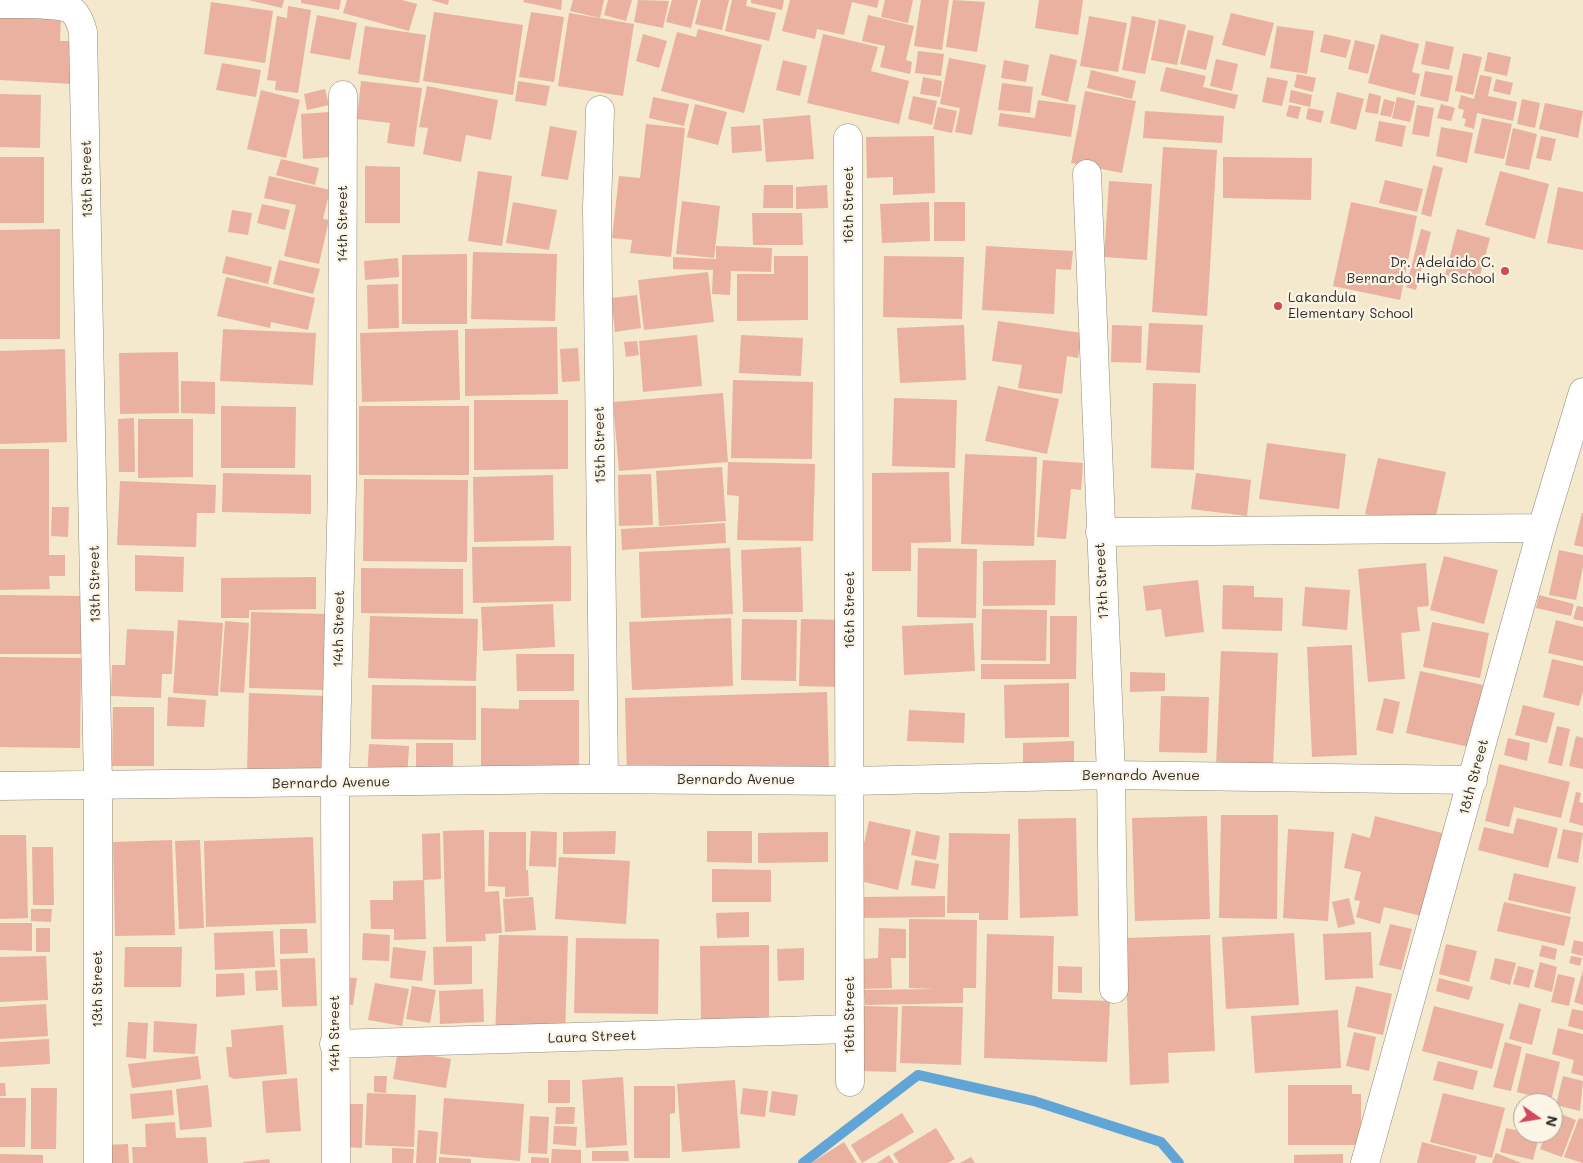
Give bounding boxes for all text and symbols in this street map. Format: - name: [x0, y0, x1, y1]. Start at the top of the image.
- street label: 13th Street: [78, 140, 96, 218]
- street label: 16th Street: [841, 166, 857, 244]
- street label: 14th Street: [335, 185, 351, 263]
- place label: Dr. Adelaido C. Bernardo High School: [1347, 255, 1495, 288]
- marker: Dr. Adelaido C. Bernardo High School: [1499, 265, 1511, 277]
- place label: Lakandula Elementary School: [1288, 290, 1414, 322]
- marker: Lakandula Elementary School: [1272, 300, 1284, 312]
- street label: 15th Street: [591, 406, 609, 484]
- street label: 17th Street: [1092, 542, 1112, 620]
- street label: 13th Street: [86, 545, 104, 623]
- street label: 16th Street: [842, 571, 858, 649]
- street label: 14th Street: [330, 590, 348, 668]
- street label: 18th Street: [1456, 737, 1492, 817]
- street label: Bernardo Avenue: [1082, 768, 1200, 784]
- street label: Bernardo Avenue: [677, 772, 795, 788]
- street label: Bernardo Avenue: [272, 774, 390, 792]
- street label: 13th Street: [90, 950, 106, 1028]
- street label: 16th Street: [842, 976, 858, 1054]
- street label: 14th Street: [327, 995, 343, 1073]
- street label: Laura Street: [547, 1027, 637, 1047]
- north arrow: [1513, 1093, 1563, 1143]
- text: N: [1542, 1114, 1563, 1129]

